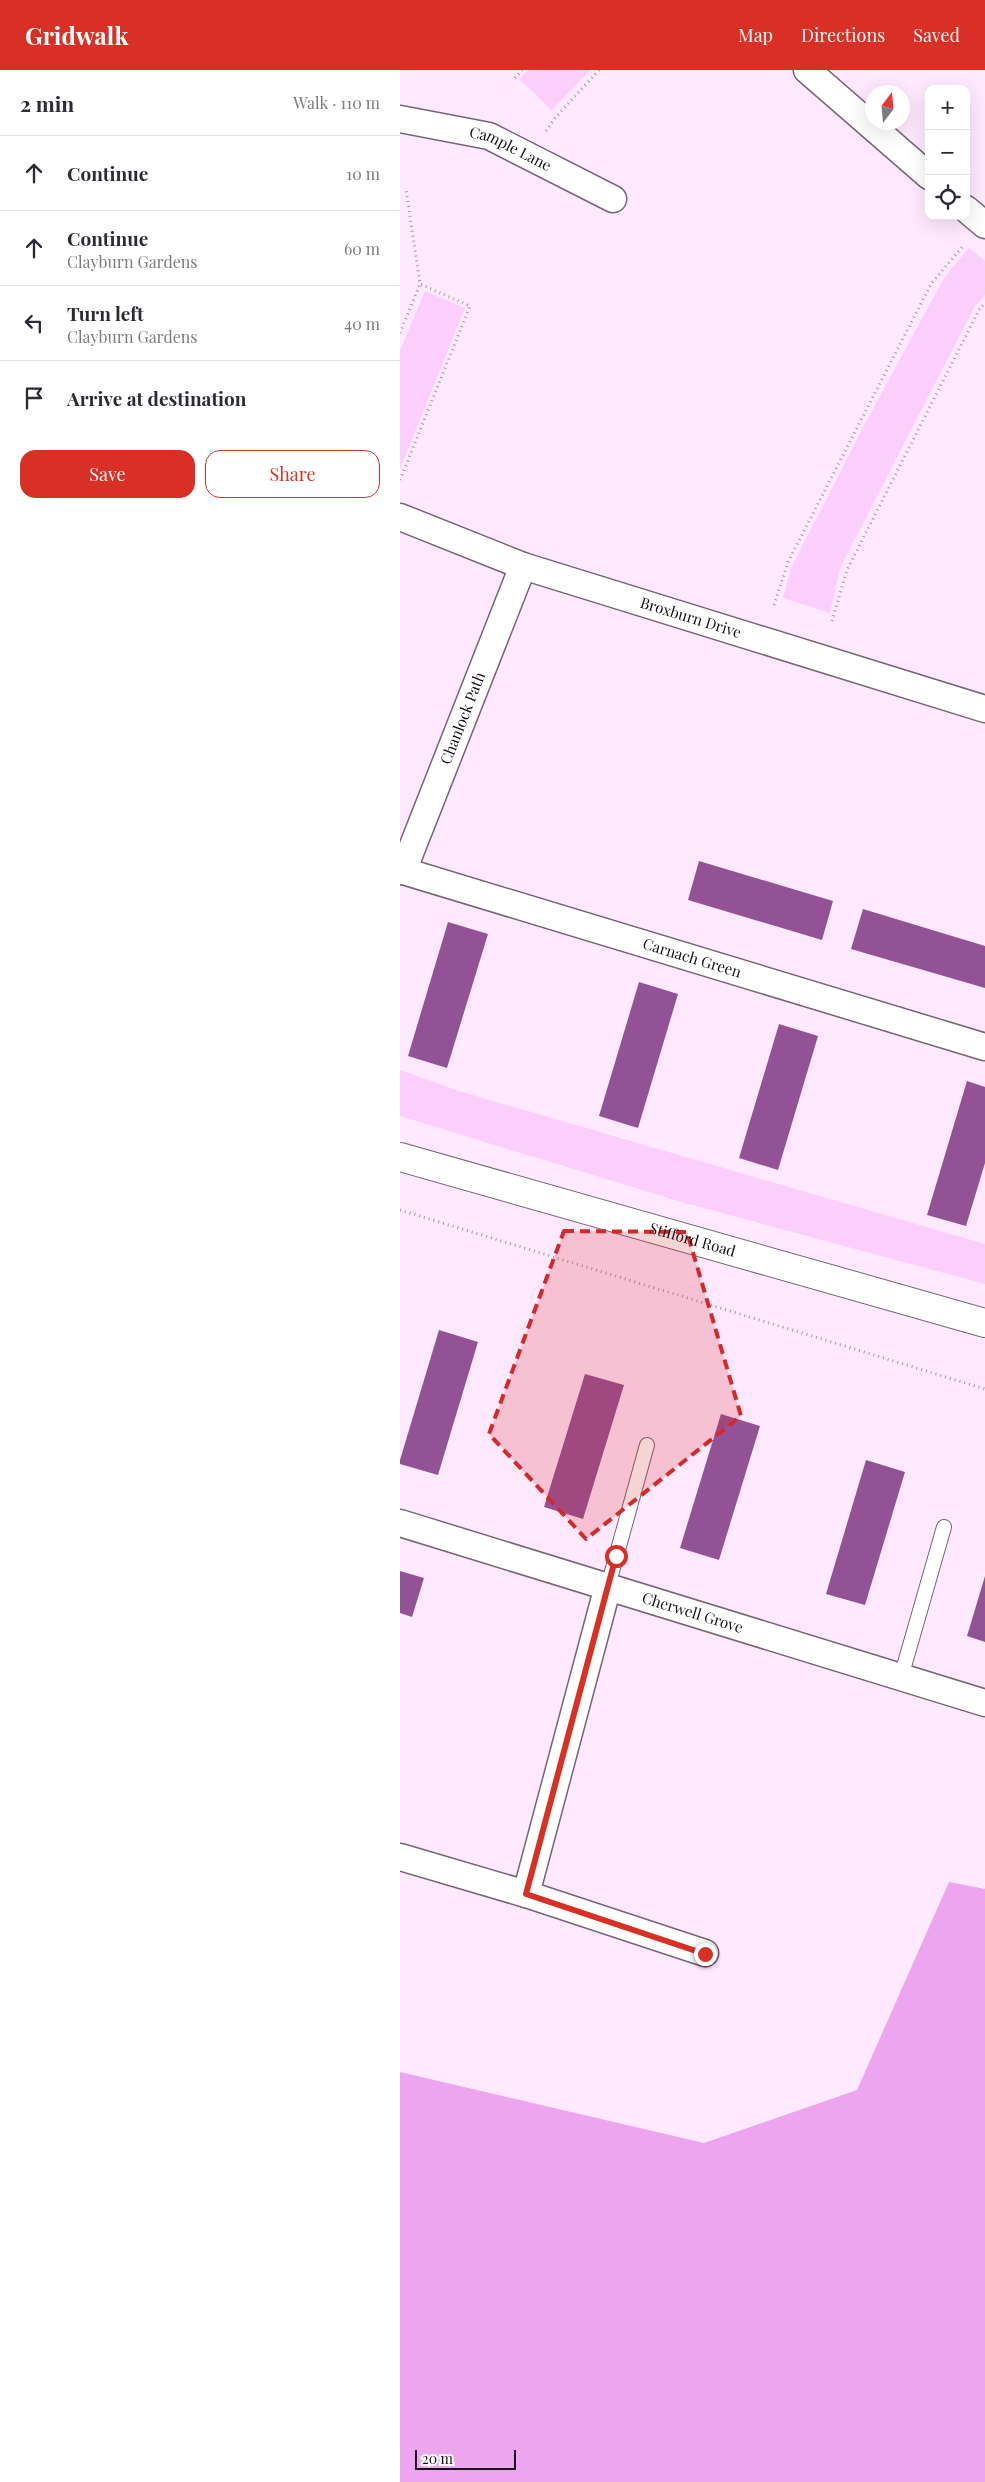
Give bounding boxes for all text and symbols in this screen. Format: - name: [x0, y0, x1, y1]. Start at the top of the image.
- text: Gridwalk: [25, 19, 128, 51]
- text: Map: [738, 23, 773, 47]
- text: Directions: [801, 23, 885, 47]
- text: Saved: [913, 23, 960, 47]
- north arrow: [865, 85, 910, 130]
- map controls: [925, 85, 970, 220]
- button: +: [925, 85, 970, 130]
- text: 2 min: [20, 89, 74, 117]
- text: Walk · 110 m: [293, 92, 380, 113]
- street label: Cample Lane: [468, 121, 555, 175]
- button: −: [925, 130, 970, 175]
- icon: ahead: [20, 159, 48, 187]
- text: Continue: [67, 160, 148, 186]
- text: 10 m: [346, 163, 380, 184]
- button: locate: [925, 175, 970, 220]
- text: Continue: [67, 225, 148, 251]
- icon: ahead: [20, 234, 48, 262]
- text: 60 m: [344, 238, 380, 259]
- text: Clayburn Gardens: [67, 251, 198, 272]
- text: Turn left: [67, 300, 144, 326]
- icon: left: [20, 309, 48, 337]
- text: 40 m: [344, 313, 380, 334]
- text: Clayburn Gardens: [67, 326, 198, 347]
- icon: arrive: [20, 384, 48, 412]
- text: Arrive at destination: [67, 385, 247, 411]
- button: Save: [20, 450, 195, 498]
- button: Share: [205, 450, 380, 498]
- street label: Broxburn Drive: [638, 592, 744, 642]
- street label: Chanlock Path: [435, 669, 489, 767]
- street label: Carnach Green: [641, 933, 744, 982]
- street label: Stifford Road: [647, 1217, 738, 1261]
- route start: [605, 1545, 628, 1568]
- street label: Cherwell Grove: [640, 1587, 746, 1637]
- route end: [694, 1943, 717, 1966]
- scale bar: [415, 2447, 516, 2470]
- text: 20 m: [422, 2449, 453, 2468]

